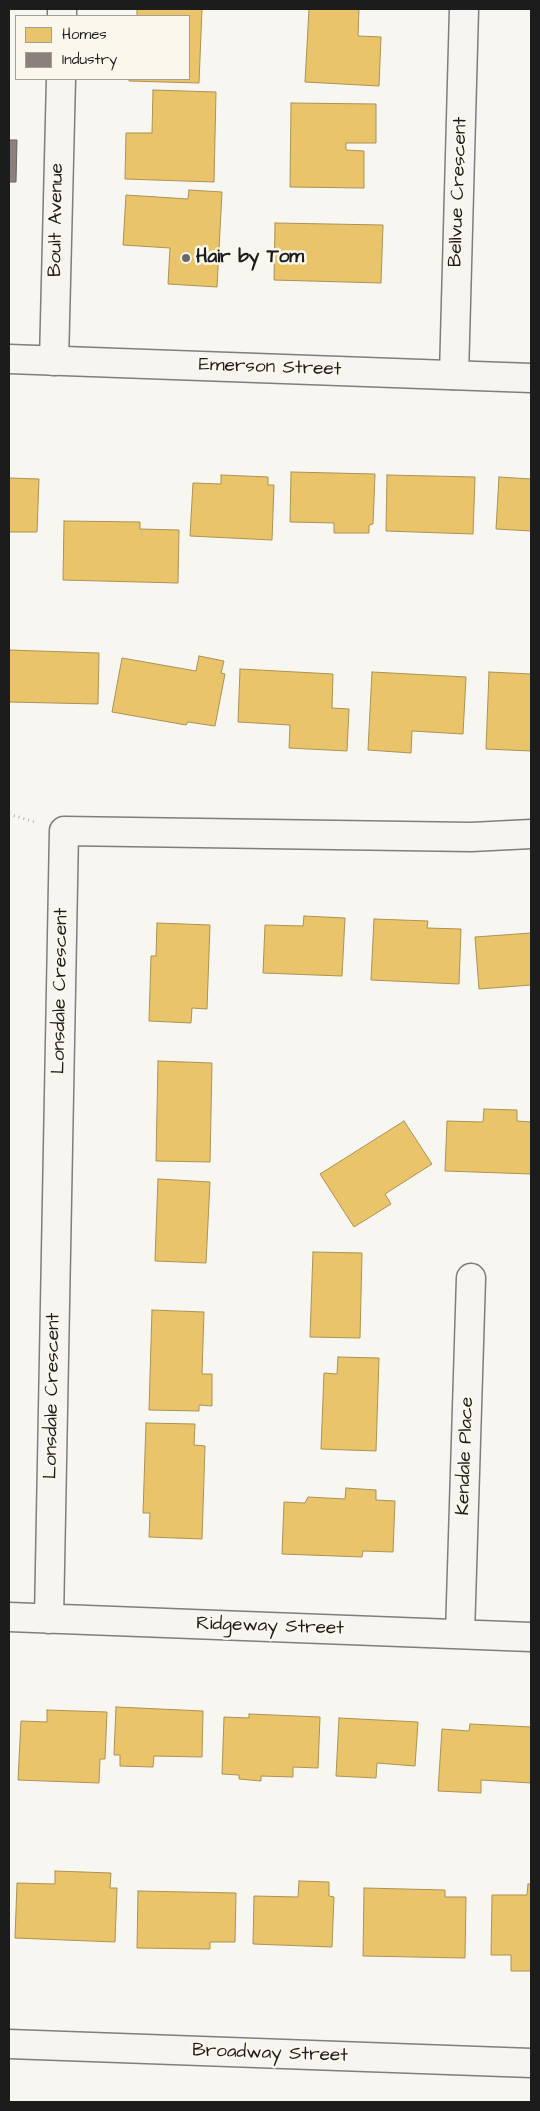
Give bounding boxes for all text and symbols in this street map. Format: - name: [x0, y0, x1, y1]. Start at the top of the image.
- legend: [15, 15, 190, 80]
- text: Homes: [62, 24, 107, 45]
- text: Industry: [62, 49, 117, 70]
- street label: Bellvue Crescent: [445, 116, 473, 268]
- street label: Boult Avenue: [45, 163, 69, 277]
- place label: Hair by Tom: [196, 247, 304, 269]
- marker: Hair by Tom: [180, 252, 192, 264]
- street label: Emerson Street: [198, 354, 342, 382]
- street label: Lonsdale Crescent: [48, 908, 74, 1074]
- street label: Lonsdale Crescent: [40, 1313, 66, 1479]
- street label: Kendale Place: [453, 1396, 479, 1516]
- street label: Ridgeway Street: [196, 1613, 344, 1641]
- street label: Broadway Street: [192, 2040, 348, 2068]

